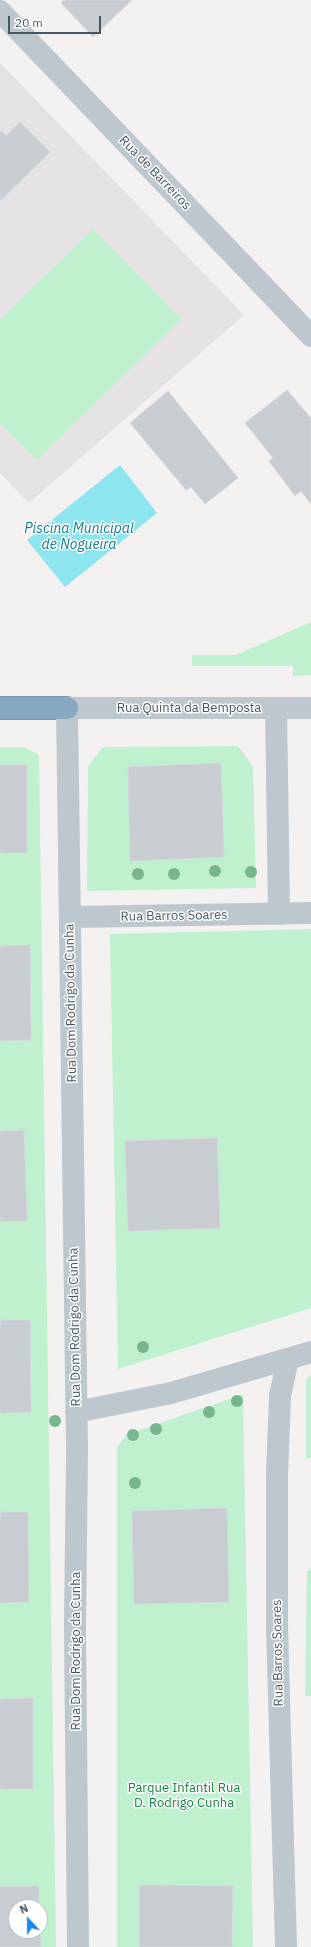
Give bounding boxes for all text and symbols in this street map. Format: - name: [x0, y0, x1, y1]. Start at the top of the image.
- scale bar: [10, 8, 103, 34]
- text: 20 m: [15, 15, 43, 30]
- street label: Rua de Barreiros: [116, 133, 194, 213]
- water label: Piscina Municipal de Nogueira: [24, 521, 134, 554]
- street label: Rua Quinta da Bemposta: [117, 700, 261, 716]
- street label: Rua Barros Soares: [120, 907, 228, 925]
- street label: Rua Dom Rodrigo da Cunha: [62, 923, 80, 1083]
- street label: Rua Dom Rodrigo da Cunha: [66, 1247, 84, 1407]
- street label: Rua Dom Rodrigo da Cunha: [68, 1572, 84, 1730]
- street label: Rua Barros Soares: [269, 1599, 287, 1707]
- park label: Parque Infantil Rua D. Rodrigo Cunha: [128, 1780, 240, 1811]
- north arrow: [8, 1899, 48, 1939]
- text: N: [18, 1901, 30, 1917]

